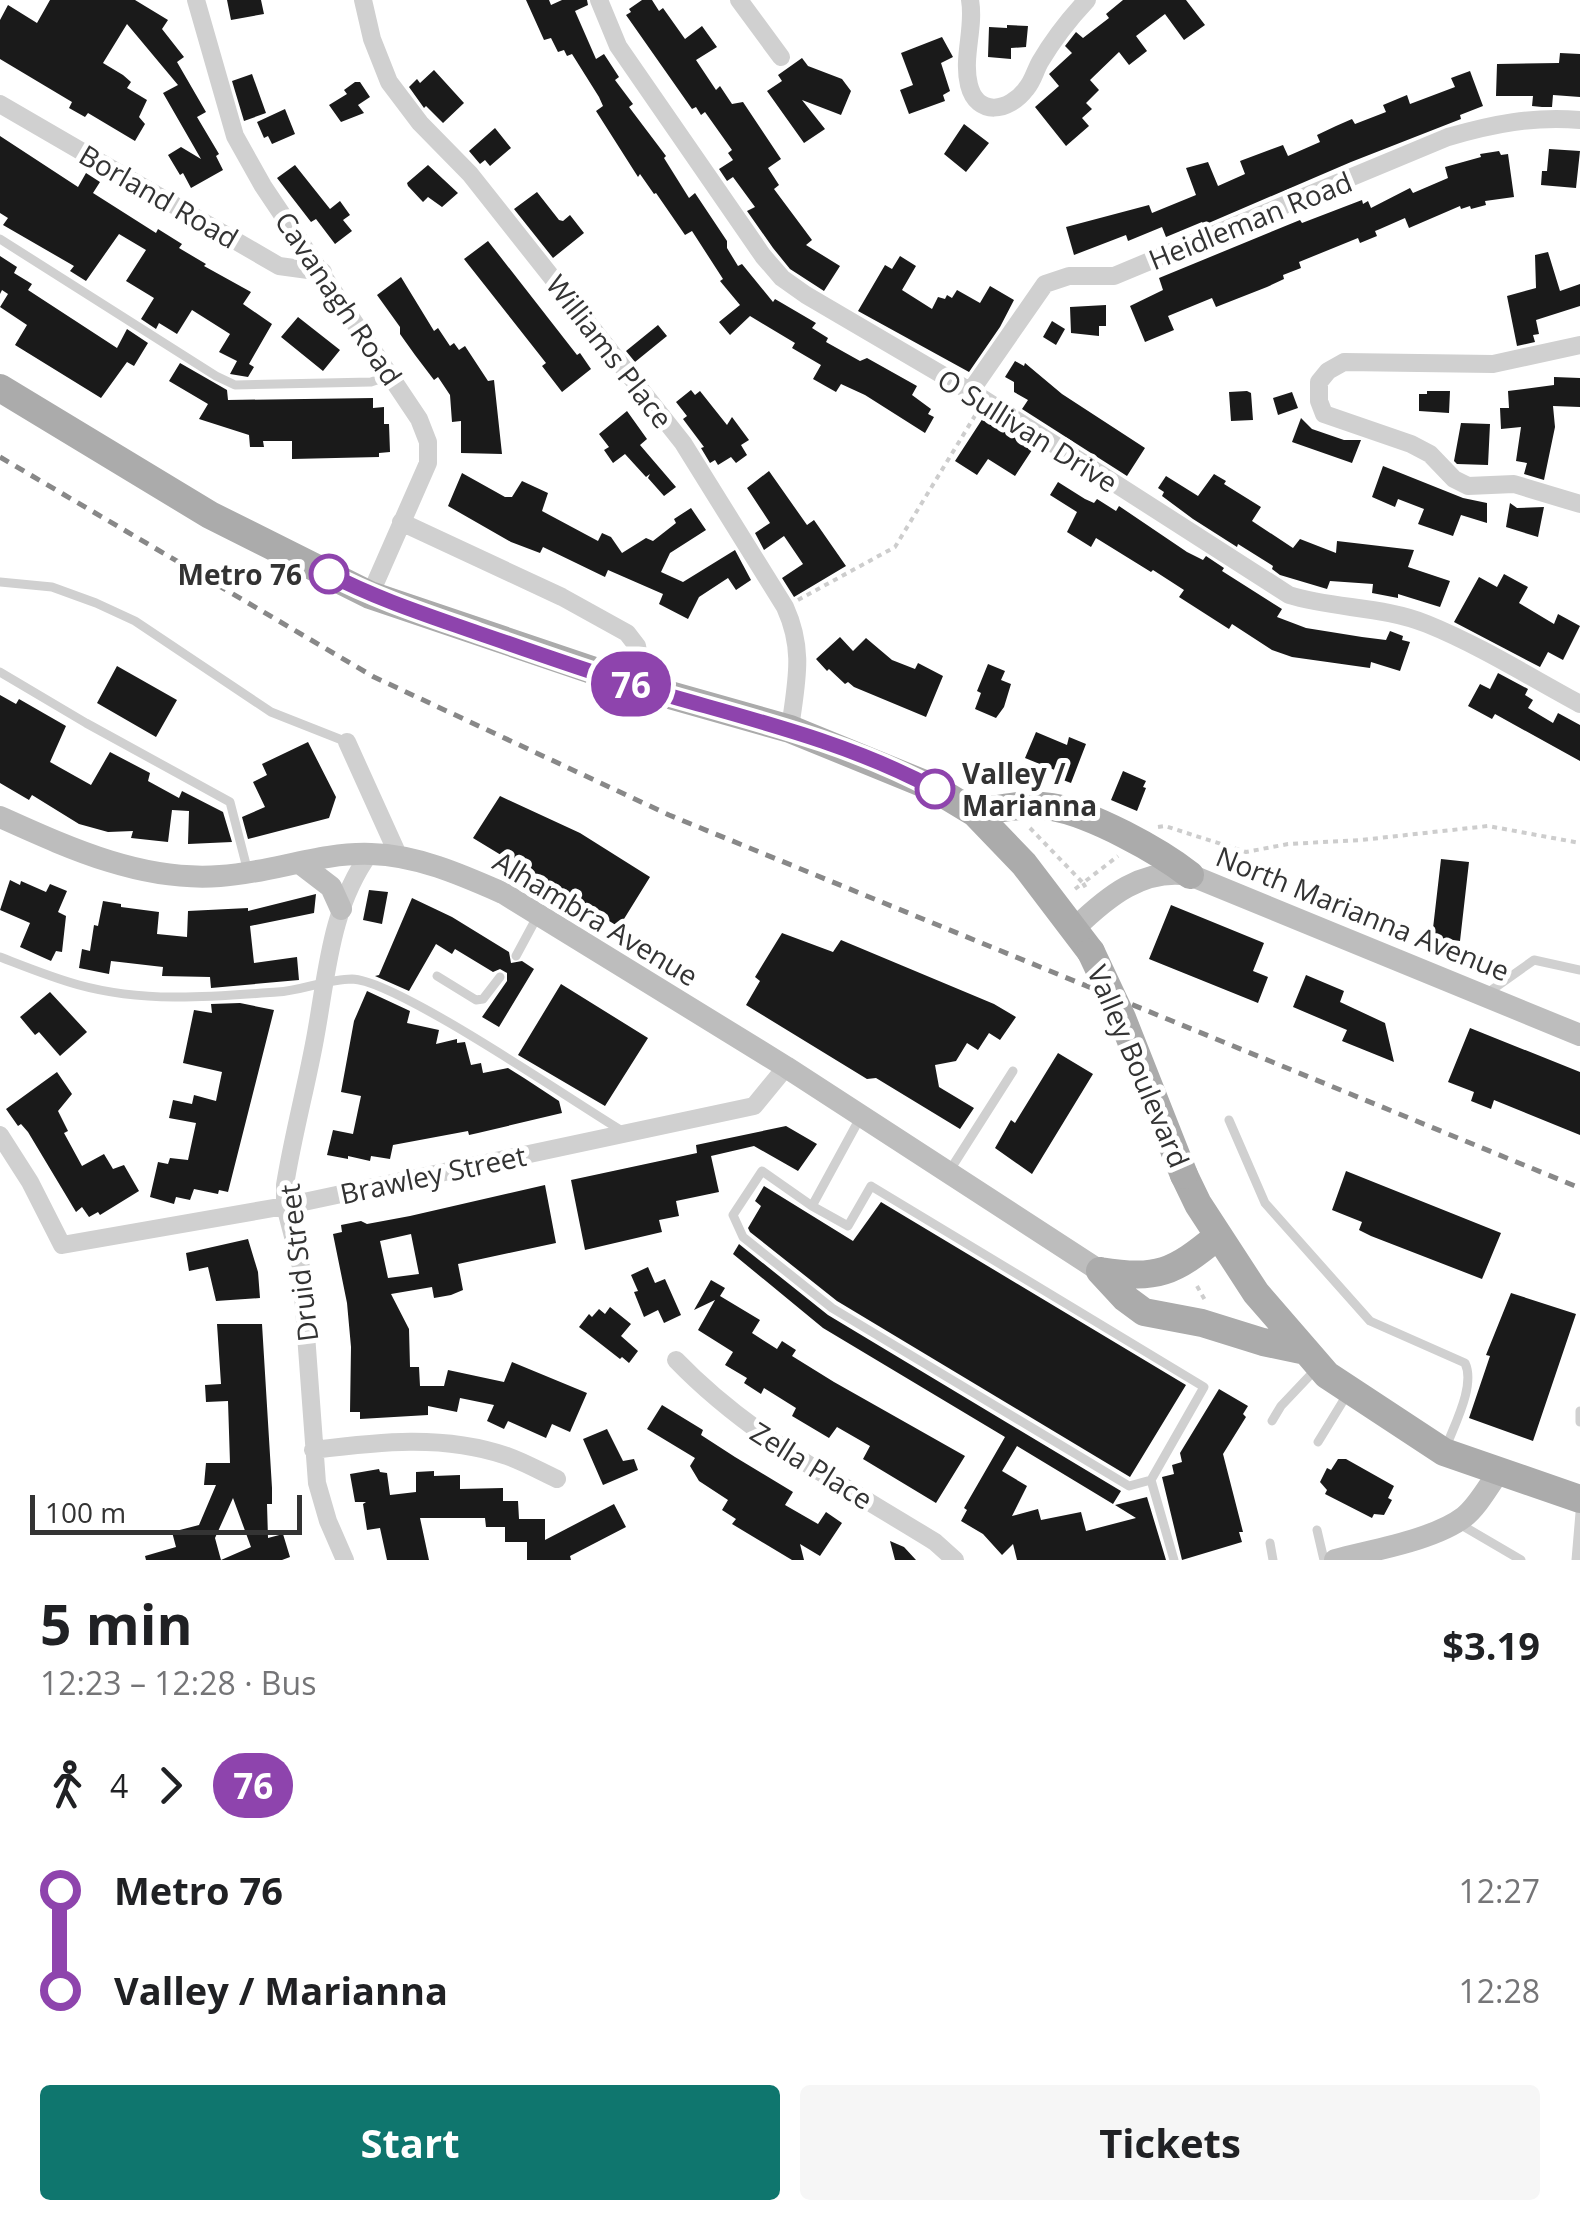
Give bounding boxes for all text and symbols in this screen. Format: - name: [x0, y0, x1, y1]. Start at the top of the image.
- street label: Borland Road: [73, 135, 245, 257]
- street label: Heidleman Road: [1143, 162, 1357, 278]
- street label: Cavanagh Road: [267, 204, 411, 392]
- street label: Williams Place: [538, 266, 682, 436]
- street label: O Sullivan Drive: [931, 359, 1125, 501]
- place label: Metro 76: [178, 555, 302, 593]
- marker: Metro 76: [310, 555, 348, 593]
- line badge: 76: [586, 652, 676, 716]
- text: 76: [611, 661, 651, 708]
- place label: Valley / Marianna: [962, 754, 1097, 824]
- marker: Valley / Marianna: [916, 770, 954, 808]
- street label: North Marianna Avenue: [1211, 837, 1515, 989]
- street label: Alhambra Avenue: [487, 842, 705, 994]
- street label: Valley Boulevard: [1079, 959, 1199, 1173]
- street label: Brawley Street: [337, 1136, 529, 1212]
- street label: Druid Street: [269, 1182, 327, 1344]
- street label: Zella Place: [744, 1413, 880, 1517]
- scale bar: [30, 1490, 302, 1534]
- text: 100 m: [45, 1493, 126, 1531]
- text: 5 min: [40, 1586, 193, 1661]
- text: $3.19: [1442, 1619, 1540, 1671]
- text: 12:23 – 12:28 · Bus: [40, 1661, 316, 1704]
- icon: walk: [40, 1758, 95, 1813]
- icon: forward: [143, 1758, 198, 1813]
- text: 76: [233, 1762, 273, 1809]
- text: 4: [110, 1764, 128, 1807]
- text: Metro 76: [114, 1864, 283, 1916]
- text: 12:27: [1458, 1869, 1540, 1912]
- text: Valley / Marianna: [114, 1964, 448, 2016]
- text: 12:28: [1458, 1969, 1540, 2012]
- button: Start: [40, 2085, 780, 2200]
- button: Tickets: [800, 2085, 1540, 2200]

